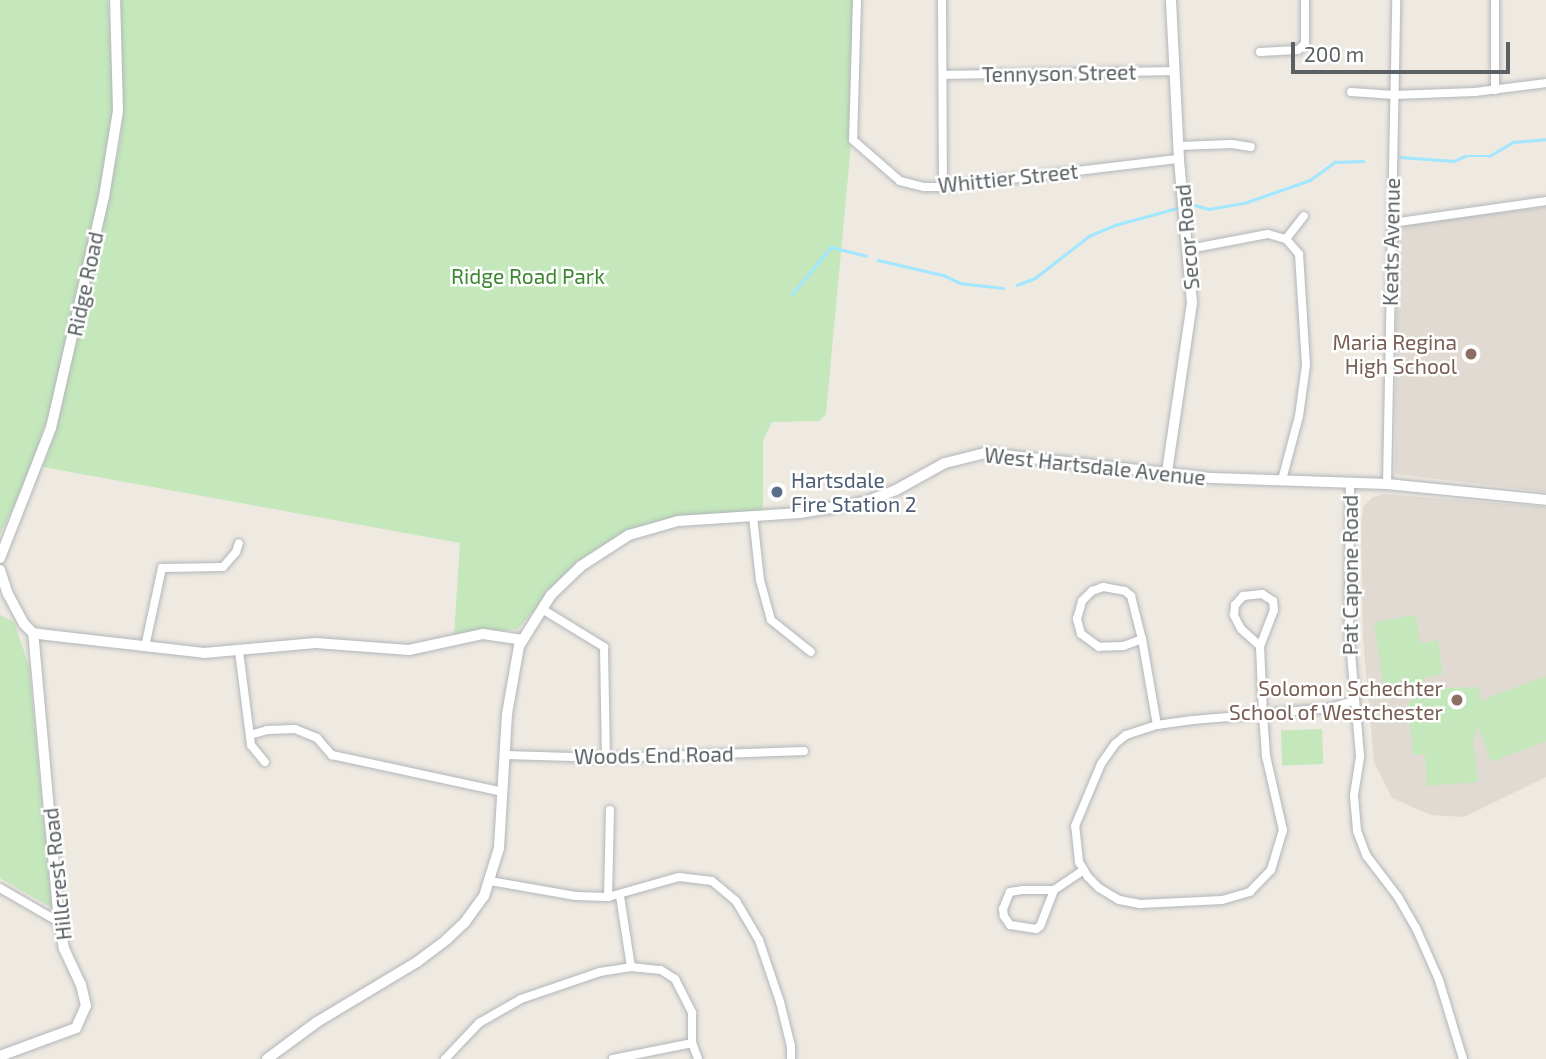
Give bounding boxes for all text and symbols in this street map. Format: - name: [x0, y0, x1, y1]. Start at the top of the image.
- scale bar: [1294, 28, 1513, 72]
- text: 200 m: [1304, 41, 1364, 66]
- street label: Tennyson Street: [982, 59, 1136, 87]
- street label: Whittier Street: [936, 158, 1080, 198]
- street label: Keats Avenue: [1377, 177, 1405, 307]
- street label: Secor Road: [1170, 183, 1204, 291]
- street label: Ridge Road: [62, 229, 108, 339]
- park label: Ridge Road Park: [451, 263, 605, 289]
- place label: Maria Regina High School: [1332, 329, 1457, 379]
- marker: Maria Regina High School: [1463, 346, 1479, 362]
- street label: West Hartsdale Avenue: [983, 442, 1207, 490]
- place label: Hartsdale Fire Station 2: [791, 467, 917, 517]
- marker: Hartsdale Fire Station 2: [769, 484, 785, 500]
- street label: Pat Capone Road: [1337, 495, 1363, 655]
- place label: Solomon Schechter School of Westchester: [1228, 675, 1443, 725]
- marker: Solomon Schechter School of Westchester: [1449, 692, 1465, 708]
- street label: Woods End Road: [574, 741, 734, 769]
- street label: Hillcrest Road: [38, 806, 76, 942]

